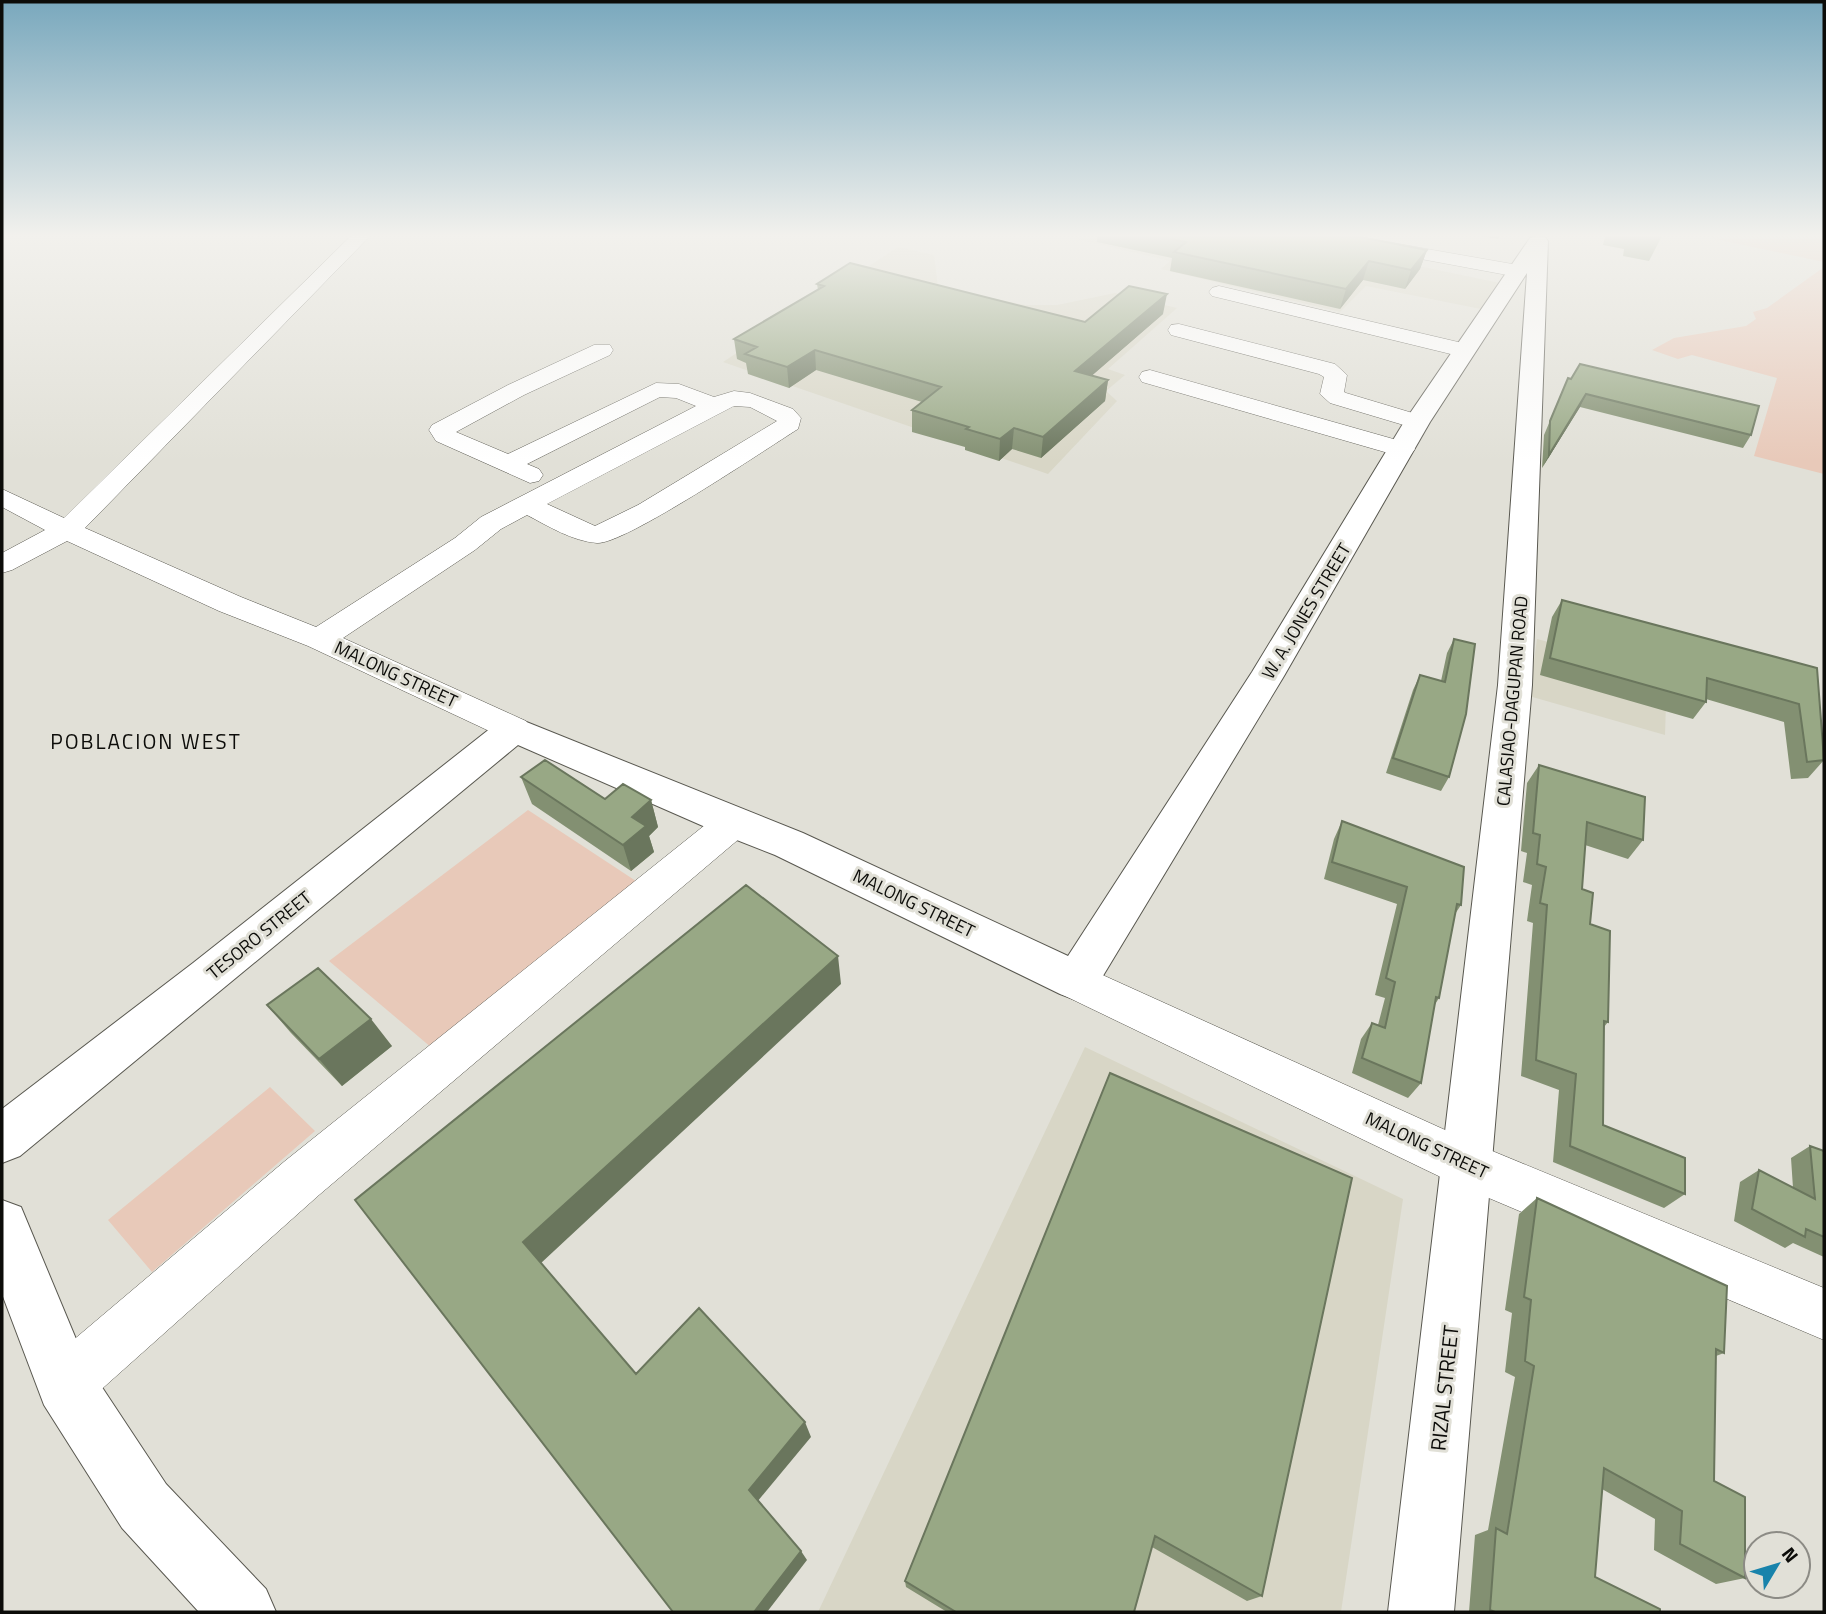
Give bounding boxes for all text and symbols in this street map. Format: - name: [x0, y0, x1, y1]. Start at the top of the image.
- street label: W. A. JONES STREET: [1255, 537, 1358, 684]
- street label: CALASIAO-DAGUPAN ROAD: [1489, 595, 1535, 807]
- street label: MALONG STREET: [330, 634, 462, 715]
- district label: POBLACION WEST: [50, 725, 242, 757]
- street label: MALONG STREET: [848, 862, 980, 944]
- street label: TESORO STREET: [201, 884, 317, 986]
- street label: MALONG STREET: [1361, 1105, 1493, 1186]
- street label: RIZAL STREET: [1421, 1324, 1467, 1452]
- north arrow: [1742, 1530, 1812, 1600]
- text: N: [1775, 1540, 1806, 1568]

